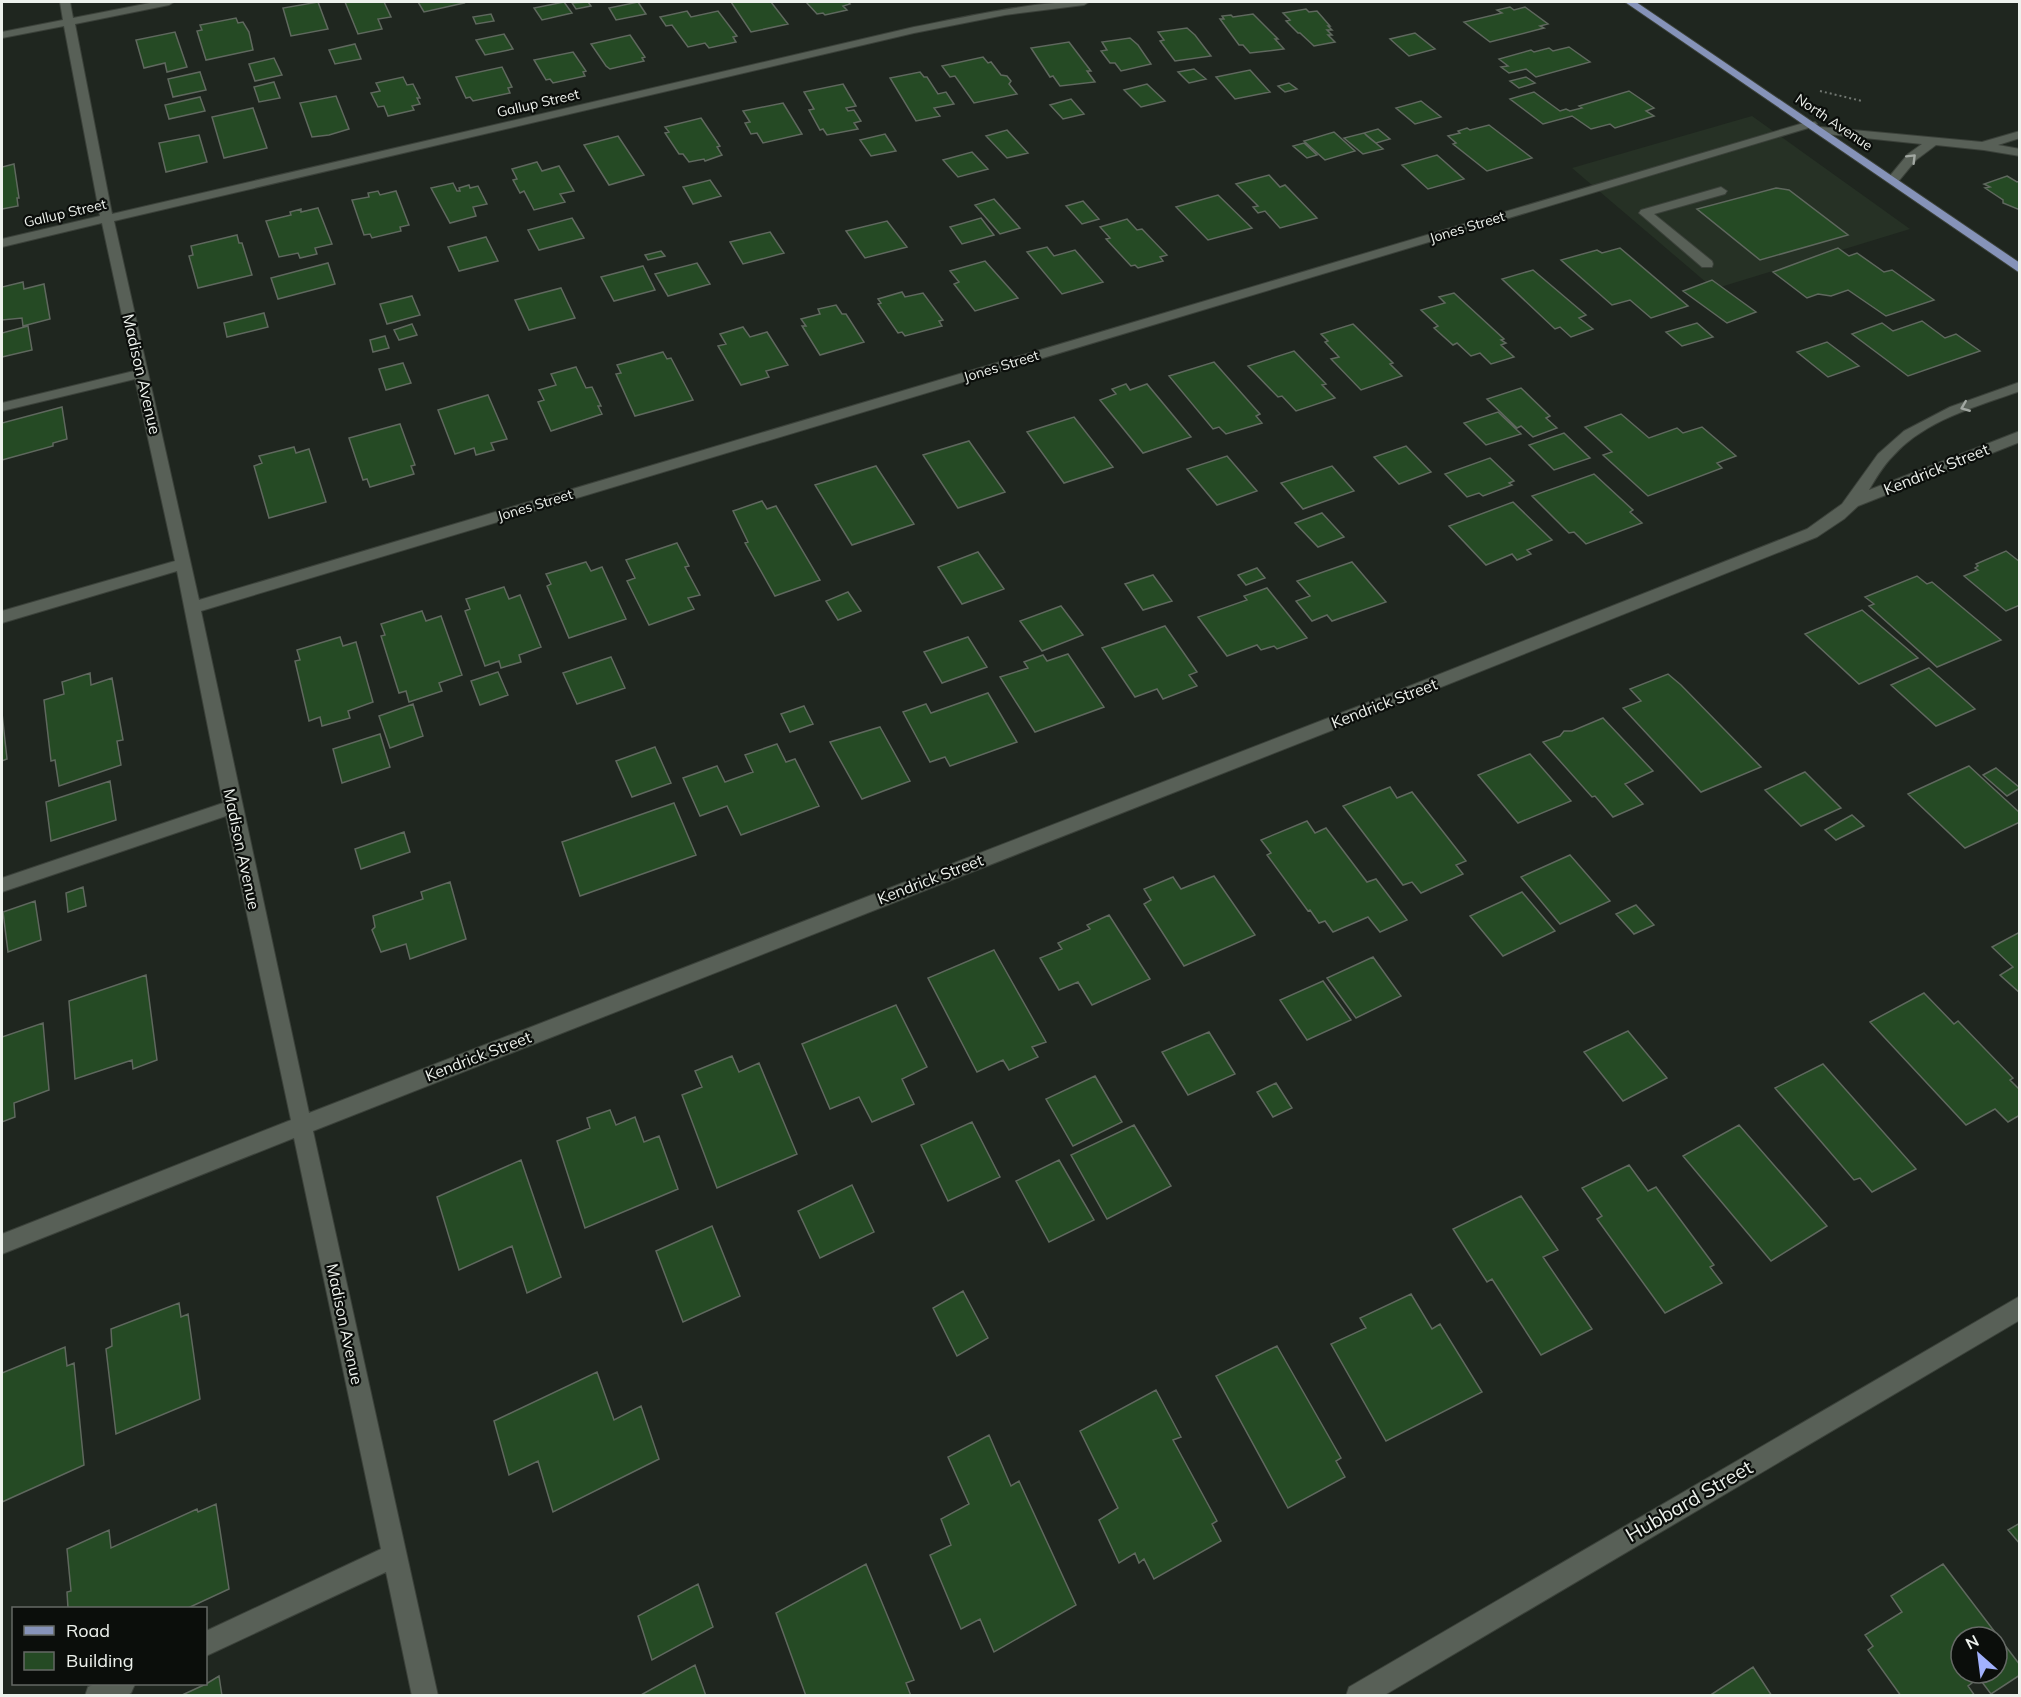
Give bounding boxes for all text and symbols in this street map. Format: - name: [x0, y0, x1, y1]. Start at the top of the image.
- street label: Gallup Street: [495, 85, 581, 121]
- street label: North Avenue: [1792, 90, 1876, 154]
- one-way arrow: [1904, 154, 1915, 165]
- street label: Gallup Street: [22, 195, 108, 231]
- street label: Jones Street: [1427, 207, 1507, 247]
- street label: Madison Avenue: [118, 312, 166, 436]
- street label: Jones Street: [961, 346, 1041, 386]
- one-way arrow: [1960, 400, 1971, 412]
- street label: Kendrick Street: [1880, 439, 1992, 499]
- street label: Jones Street: [495, 485, 575, 525]
- street label: Kendrick Street: [1328, 673, 1440, 732]
- street label: Madison Avenue: [219, 787, 265, 911]
- street label: Kendrick Street: [874, 849, 986, 908]
- street label: Kendrick Street: [422, 1026, 534, 1085]
- street label: Madison Avenue: [322, 1262, 368, 1386]
- street label: Hubbard Street: [1621, 1454, 1757, 1547]
- legend: [12, 1607, 207, 1685]
- text: Road: [66, 1619, 110, 1642]
- north arrow: [1949, 1625, 2009, 1685]
- text: N: [1962, 1630, 1982, 1653]
- text: Building: [66, 1649, 134, 1672]

